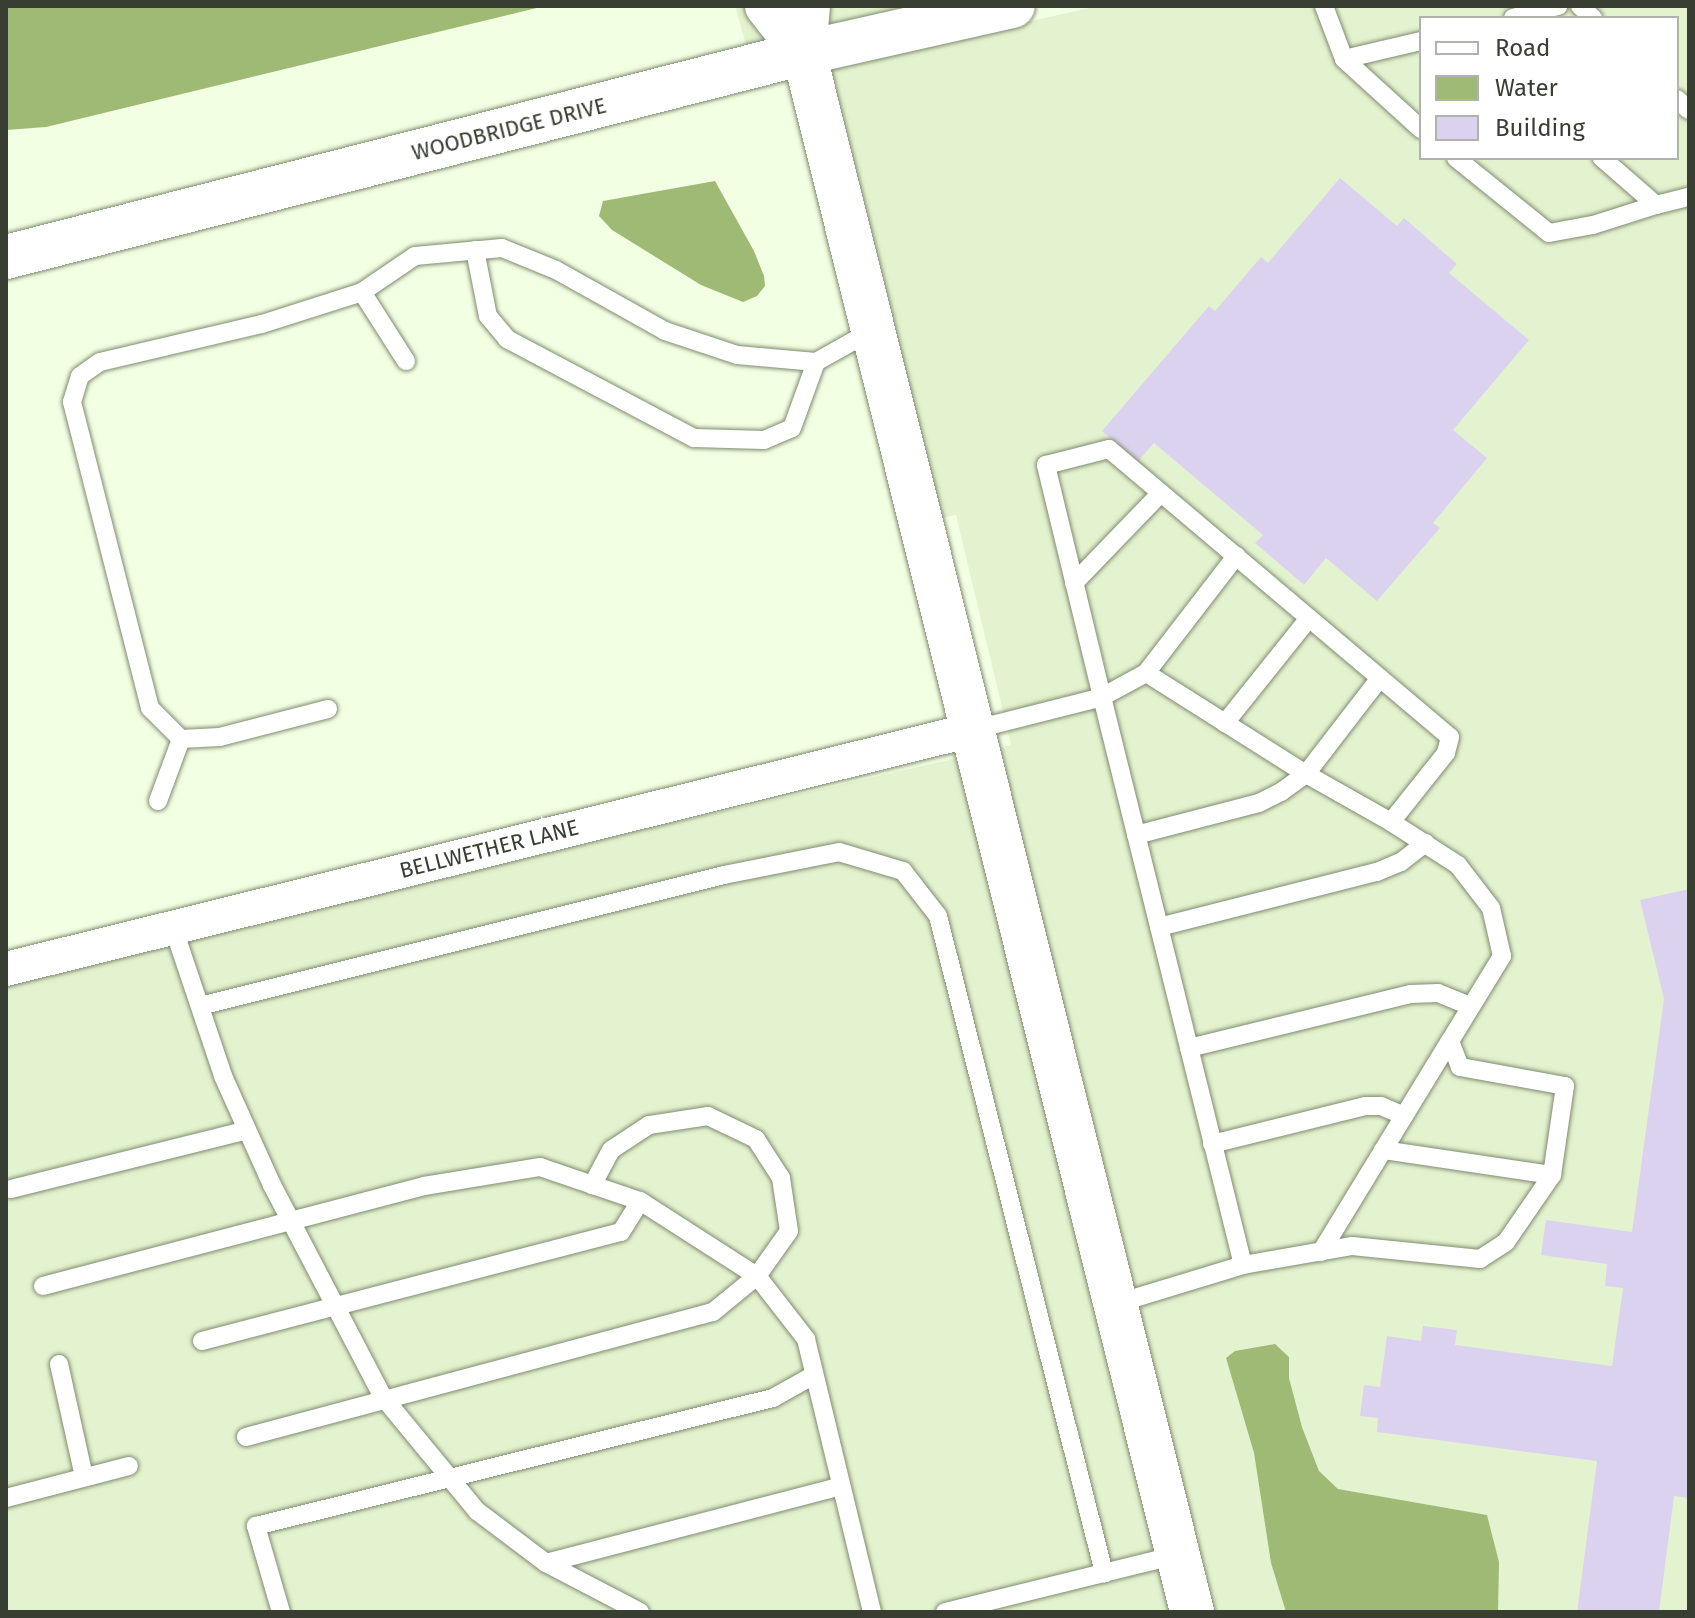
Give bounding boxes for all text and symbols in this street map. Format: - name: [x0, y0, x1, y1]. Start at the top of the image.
- legend: [1419, 16, 1679, 160]
- text: Road: [1495, 34, 1550, 62]
- text: Water: [1495, 74, 1558, 102]
- street label: WOODBRIDGE DRIVE: [409, 92, 609, 166]
- text: Building: [1495, 114, 1585, 142]
- street label: BELLWETHER LANE: [397, 814, 581, 884]

